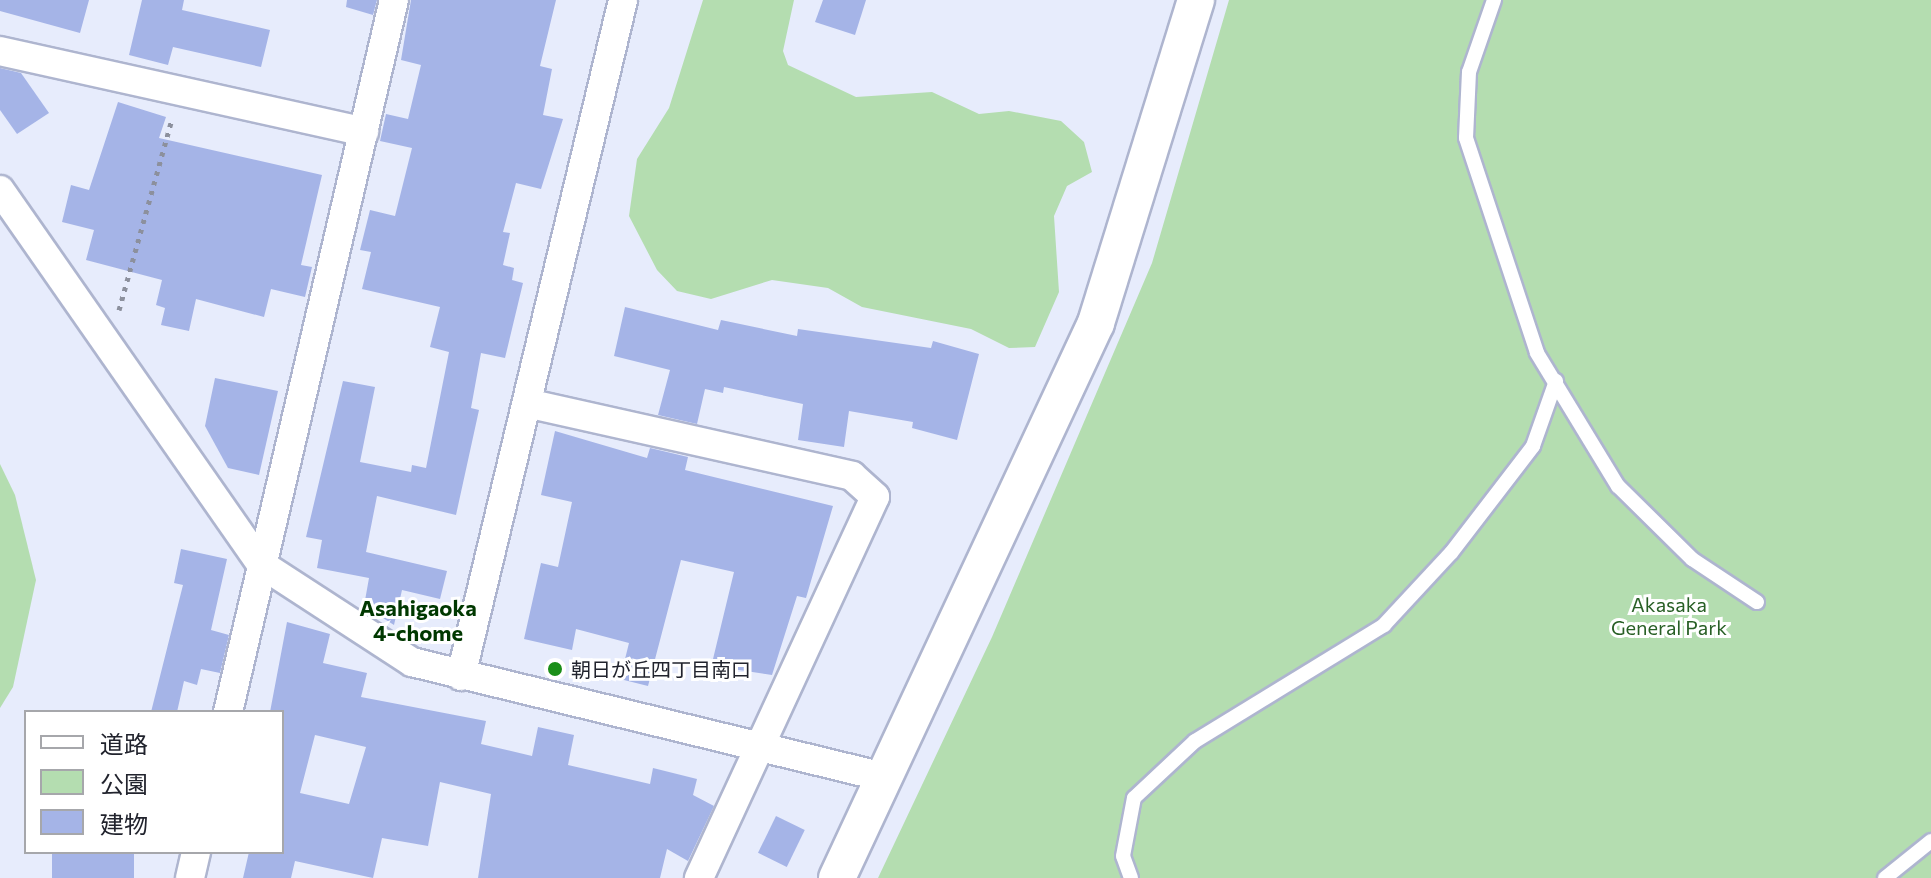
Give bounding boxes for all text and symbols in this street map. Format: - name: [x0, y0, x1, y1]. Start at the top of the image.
- park label: Akasaka General Park: [1611, 592, 1727, 639]
- district label: Asahigaoka 4-chome: [359, 594, 477, 646]
- place label: 朝日が丘四丁目南口: [571, 657, 751, 681]
- marker: 朝日が丘四丁目南口: [546, 660, 564, 678]
- legend: [24, 710, 284, 854]
- text: 道路: [100, 729, 148, 758]
- text: 公園: [100, 769, 148, 798]
- text: 建物: [100, 809, 148, 838]

